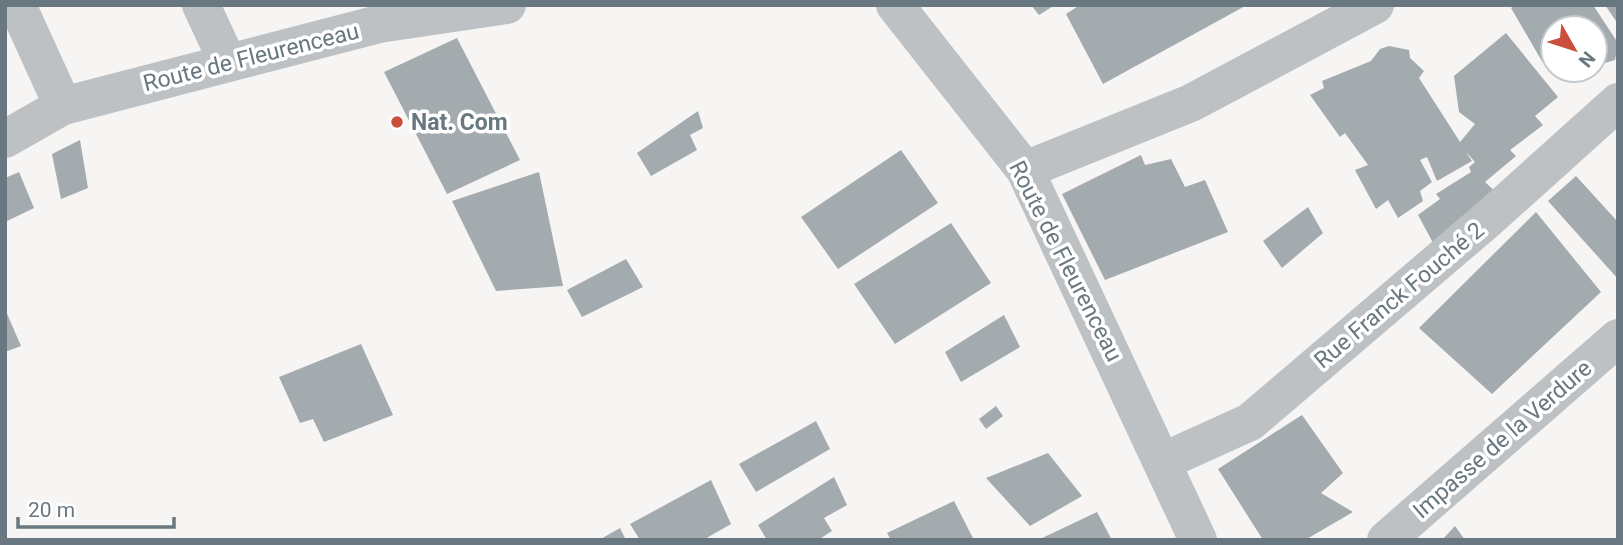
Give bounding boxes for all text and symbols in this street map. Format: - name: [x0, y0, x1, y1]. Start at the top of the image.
- north arrow: [1539, 14, 1609, 84]
- street label: Route de Fleurenceau: [140, 18, 362, 97]
- text: N: [1574, 47, 1600, 72]
- place label: Nat. Com: [411, 109, 508, 136]
- marker: Nat. Com: [389, 114, 405, 130]
- street label: Route de Fleurenceau: [1003, 156, 1128, 366]
- street label: Rue Franck Fouché 2: [1309, 217, 1490, 374]
- street label: Impasse de la Verdure: [1408, 355, 1597, 524]
- scale bar: [18, 486, 173, 530]
- text: 20 m: [28, 498, 75, 522]

